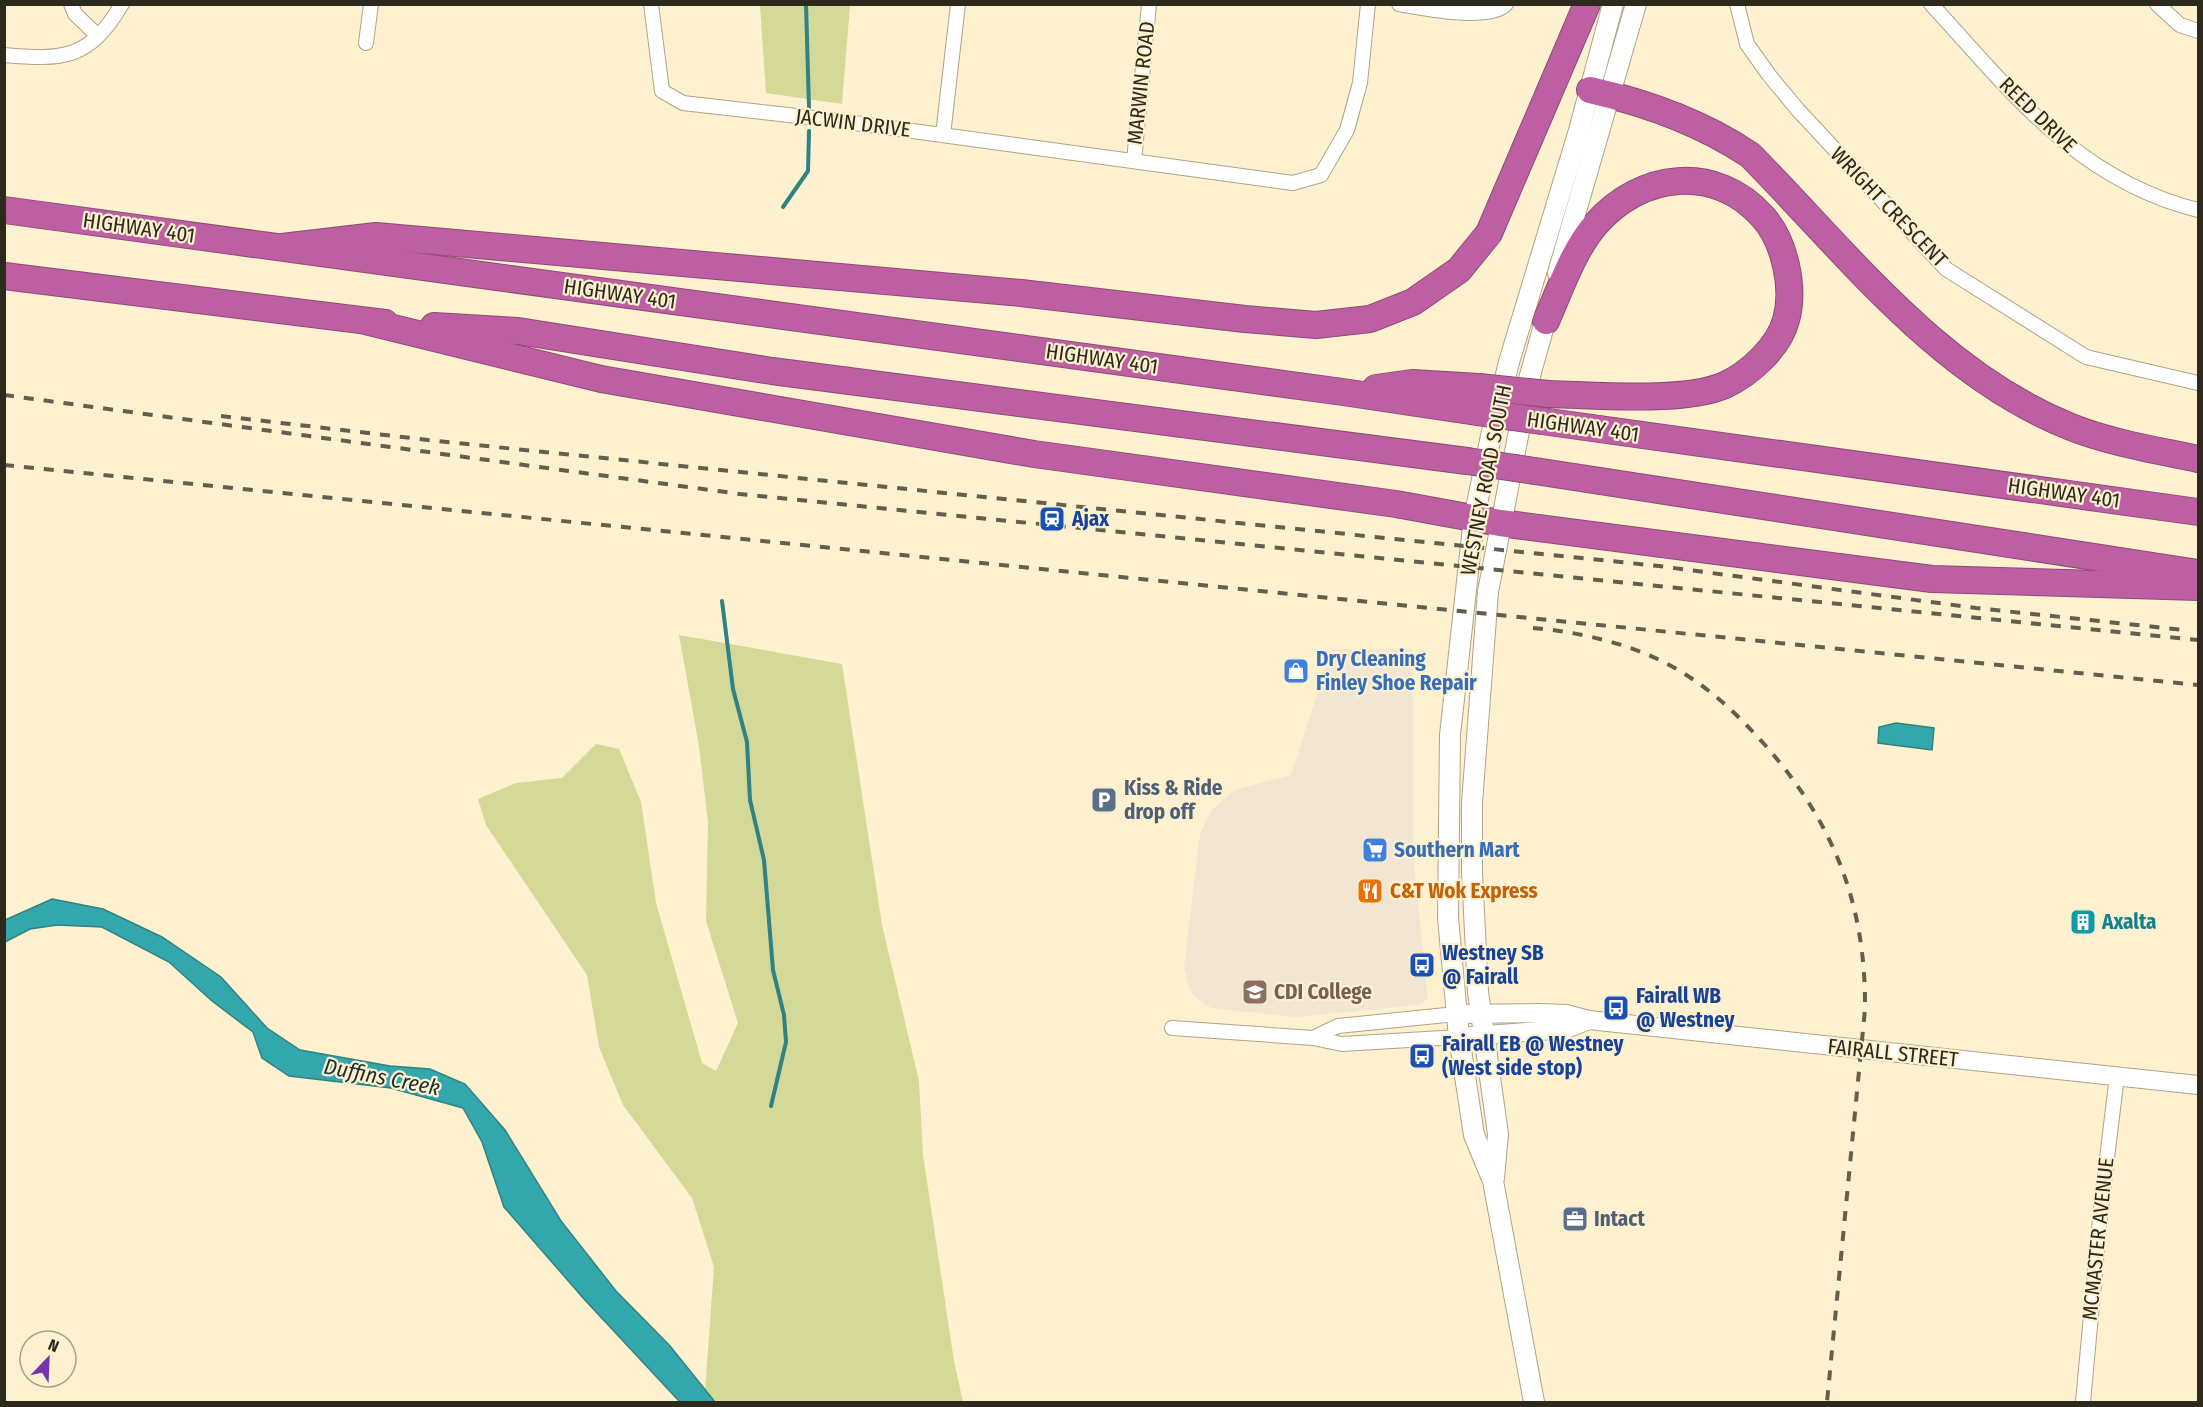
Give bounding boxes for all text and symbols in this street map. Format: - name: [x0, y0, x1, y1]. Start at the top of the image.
- street label: MARWIN ROAD: [1122, 20, 1160, 146]
- street label: REED DRIVE: [1994, 72, 2082, 158]
- street label: JACWIN DRIVE: [794, 103, 912, 143]
- street label: WRIGHT CRESCENT: [1825, 141, 1953, 273]
- street label: HIGHWAY 401: [81, 207, 197, 249]
- street label: HIGHWAY 401: [562, 273, 678, 315]
- street label: HIGHWAY 401: [1044, 338, 1160, 380]
- street label: WESTNEY ROAD SOUTH: [1455, 382, 1517, 578]
- street label: HIGHWAY 401: [1525, 406, 1641, 448]
- street label: HIGHWAY 401: [2006, 472, 2122, 514]
- station icon: Ajax: [1037, 504, 1067, 534]
- place label: Ajax: [1071, 506, 1110, 532]
- place label: Dry Cleaning Finley Shoe Repair: [1316, 646, 1477, 696]
- shop icon: Dry Cleaning Finley Shoe Repair: [1281, 656, 1311, 686]
- place label: Kiss & Ride drop off: [1124, 775, 1223, 825]
- parking icon: Kiss & Ride drop off: [1089, 785, 1119, 815]
- supermarket icon: Southern Mart: [1360, 835, 1390, 865]
- place label: Southern Mart: [1394, 837, 1520, 863]
- restaurant icon: C&T Wok Express: [1355, 876, 1385, 906]
- place label: C&T Wok Express: [1390, 878, 1538, 904]
- building icon: Axalta: [2068, 907, 2098, 937]
- place label: Axalta: [2101, 909, 2157, 935]
- place label: Westney SB @ Fairall: [1442, 940, 1544, 990]
- bus stop icon: Westney SB @ Fairall: [1407, 950, 1437, 980]
- school or university icon: CDI College: [1240, 977, 1270, 1007]
- place label: CDI College: [1274, 979, 1372, 1005]
- place label: Fairall WB @ Westney: [1636, 983, 1735, 1033]
- bus stop icon: Fairall WB @ Westney: [1601, 993, 1631, 1023]
- place label: Fairall EB @ Westney (West side stop): [1442, 1031, 1625, 1081]
- street label: FAIRALL STREET: [1826, 1033, 1960, 1073]
- bus stop icon: Fairall EB @ Westney (West side stop): [1407, 1041, 1437, 1071]
- water label: Duffins Creek: [322, 1053, 442, 1101]
- street label: MCMASTER AVENUE: [2077, 1156, 2119, 1322]
- office icon: Intact: [1560, 1204, 1590, 1234]
- place label: Intact: [1594, 1206, 1645, 1232]
- north arrow: [18, 1329, 78, 1389]
- text: N: [46, 1335, 62, 1356]

